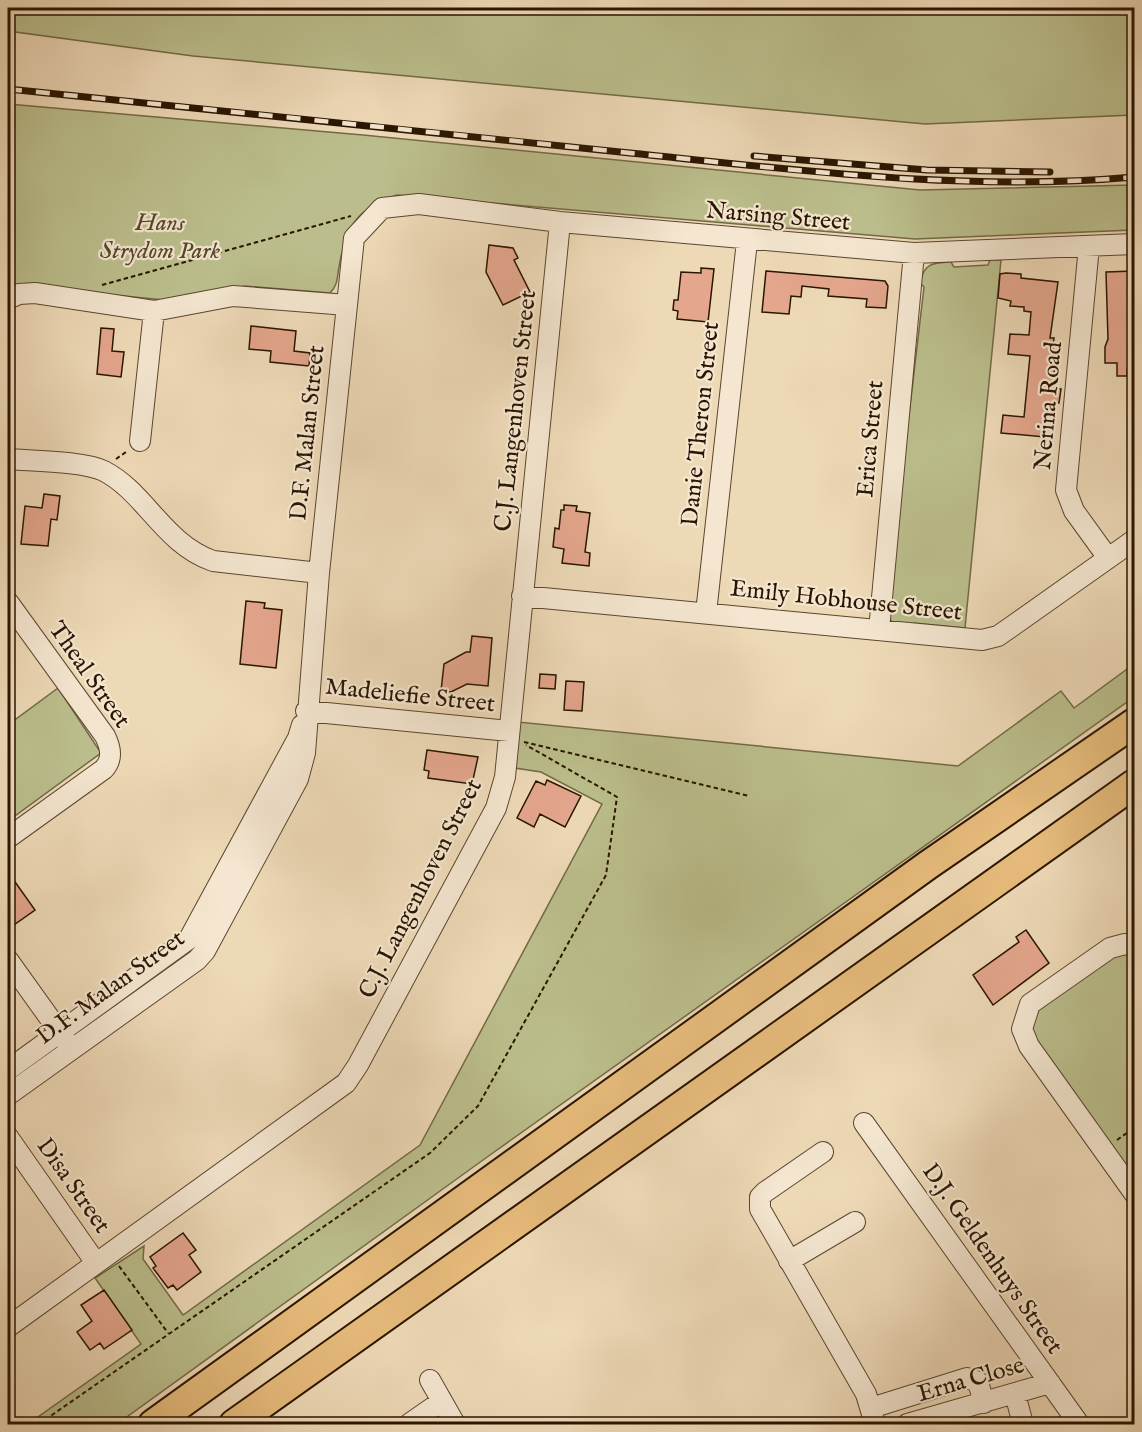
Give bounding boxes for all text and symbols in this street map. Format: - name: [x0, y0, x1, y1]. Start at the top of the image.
- street label: Narsing Street: [705, 195, 851, 239]
- park label: Hans Strydom Park: [100, 208, 221, 267]
- street label: C.J. Langenhoven Street: [488, 289, 544, 533]
- street label: Danie Theron Street: [675, 320, 727, 528]
- street label: Nerina Road: [1028, 340, 1070, 472]
- street label: D.F. Malan Street: [283, 344, 333, 522]
- street label: Erica Street: [850, 379, 892, 499]
- street label: Emily Hobhouse Street: [728, 573, 964, 629]
- street label: Theal Street: [41, 616, 137, 734]
- street label: Madeliefie Street: [324, 672, 496, 720]
- street label: C.J. Langenhoven Street: [352, 774, 490, 1004]
- street label: D.F. Malan Street: [31, 924, 191, 1052]
- street label: Disa Street: [29, 1132, 117, 1240]
- street label: D.J. Geldenhuys Street: [914, 1158, 1070, 1360]
- street label: Erna Close: [914, 1350, 1028, 1410]

